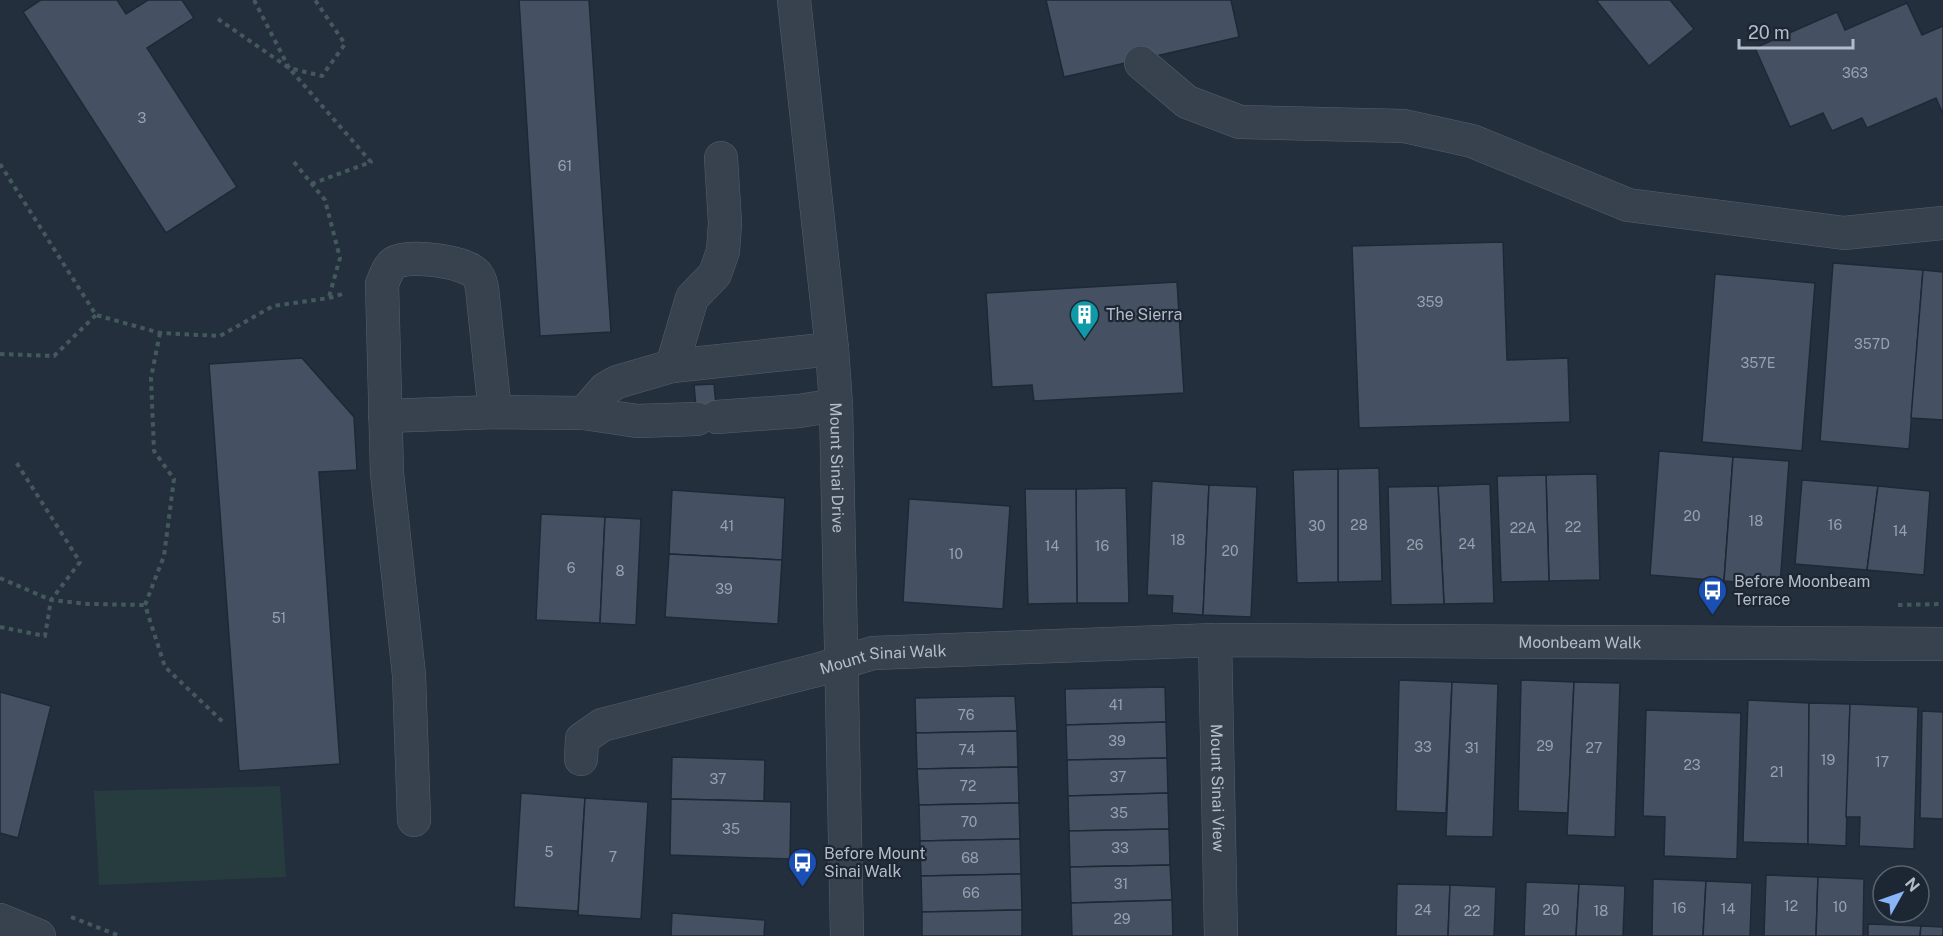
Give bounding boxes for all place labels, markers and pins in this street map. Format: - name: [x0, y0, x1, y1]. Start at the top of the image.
- building icon: The Sierra: [1069, 298, 1101, 340]
- place label: The Sierra: [1106, 305, 1182, 324]
- place label: Before Moonbeam Terrace: [1734, 572, 1870, 609]
- bus stop icon: Before Moonbeam Terrace: [1697, 574, 1729, 616]
- place label: Before Mount Sinai Walk: [824, 844, 925, 881]
- bus stop icon: Before Mount Sinai Walk: [787, 846, 819, 888]

